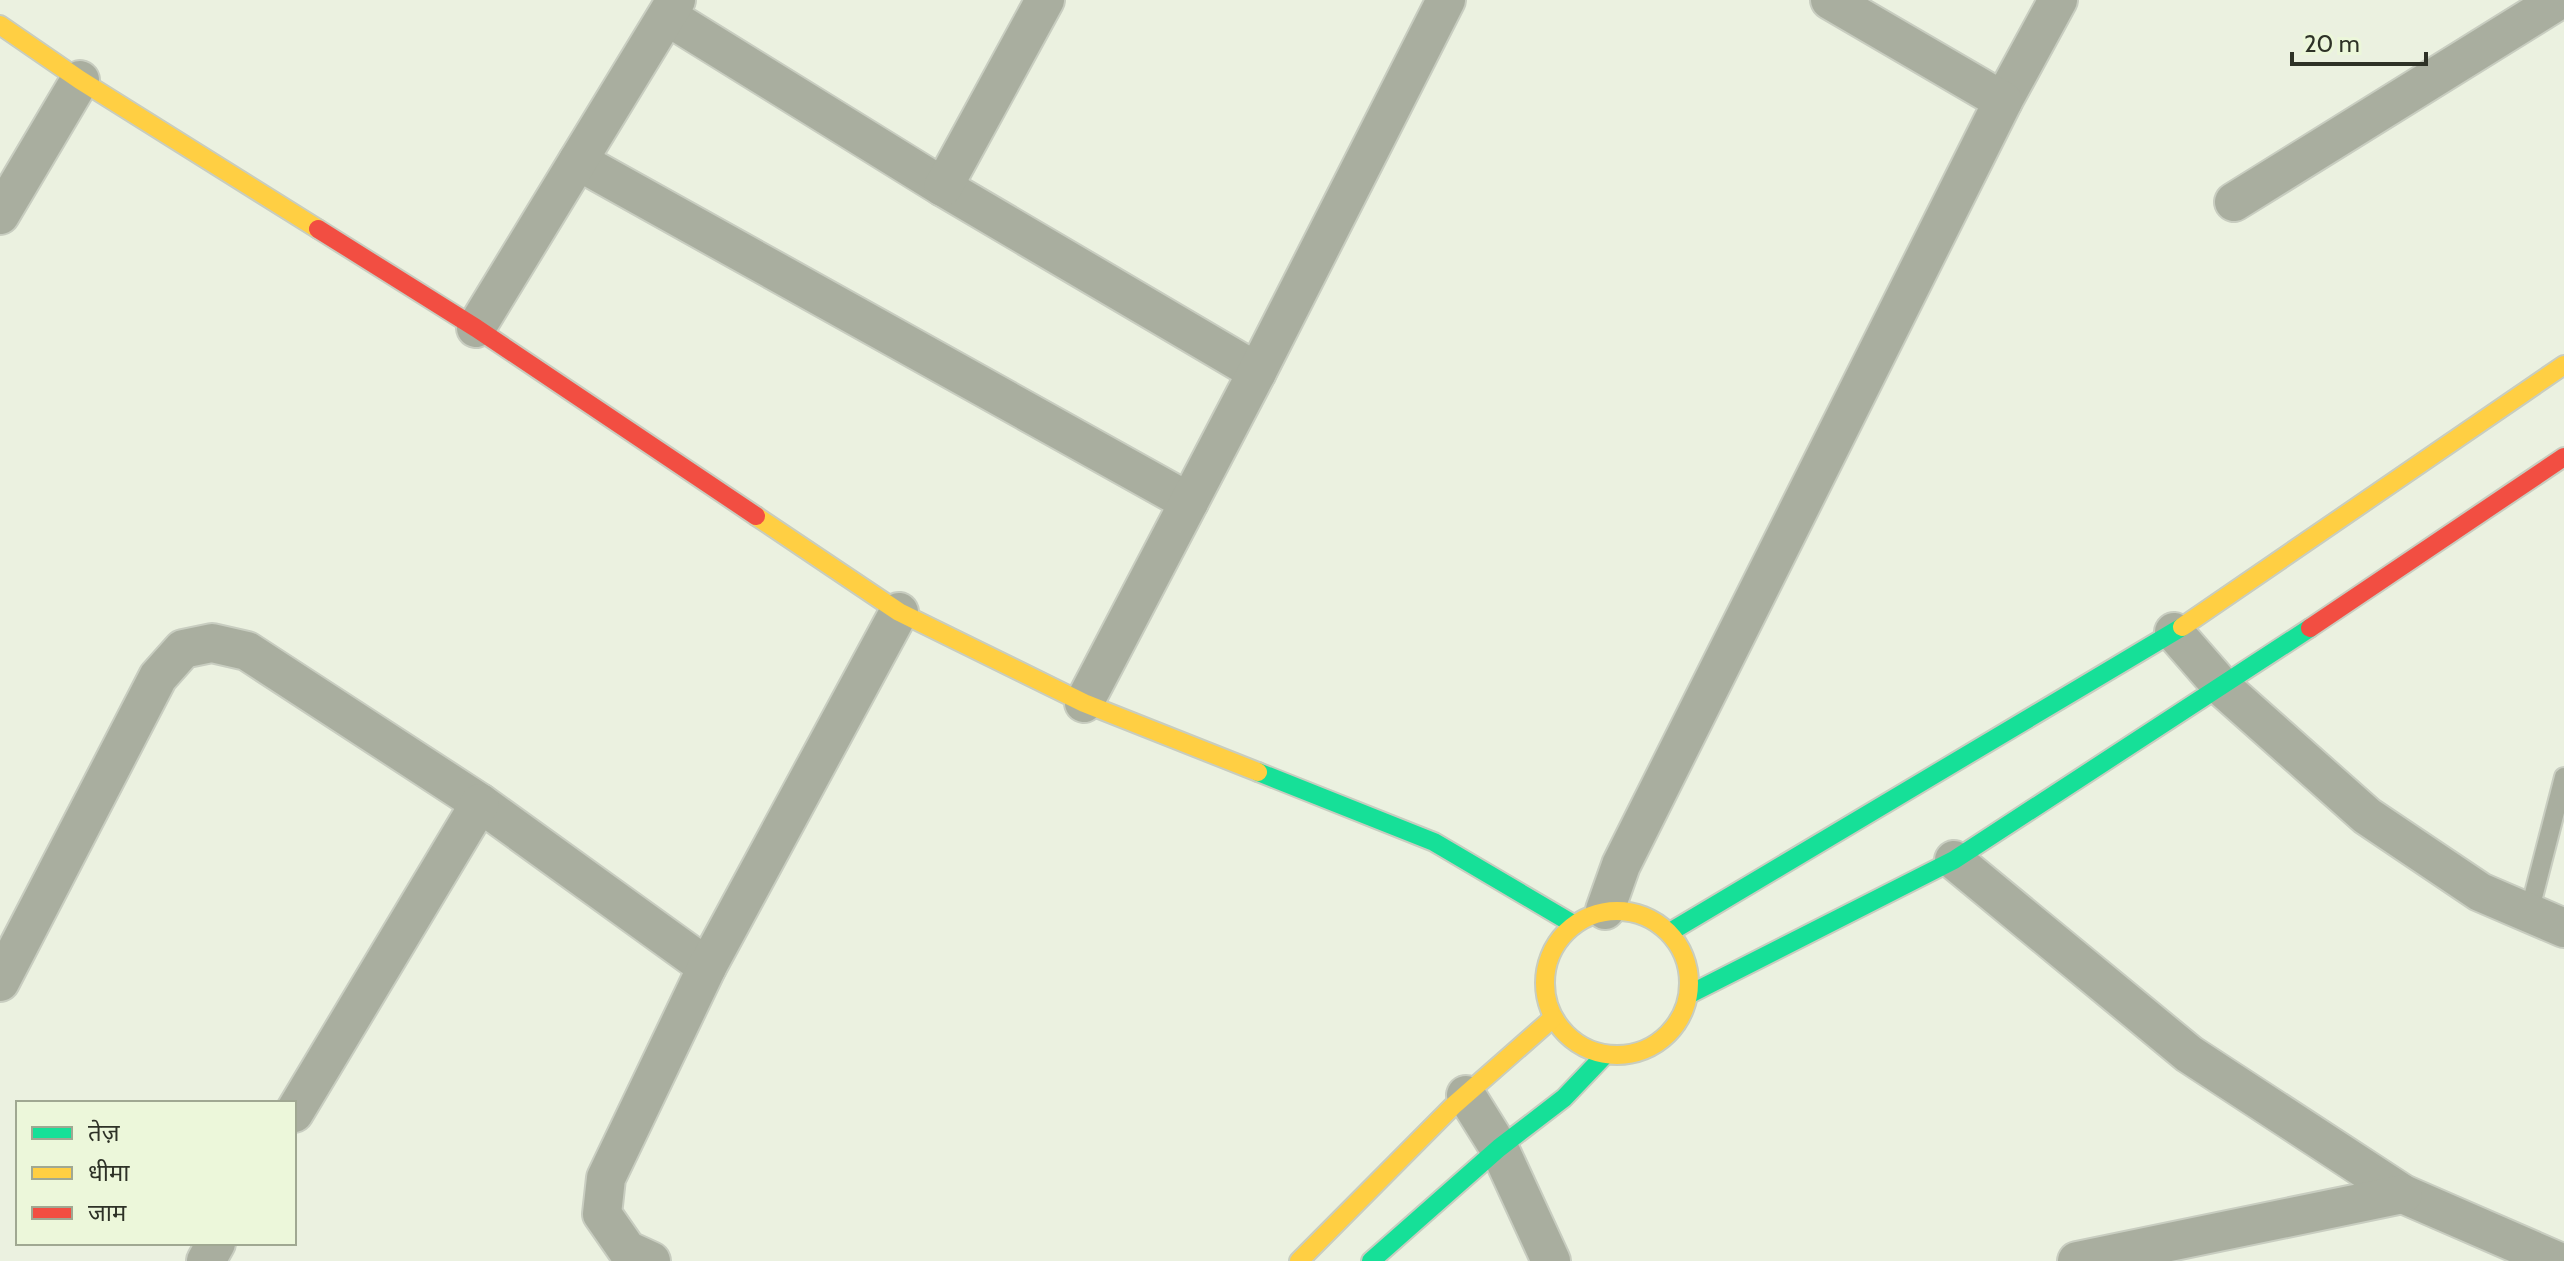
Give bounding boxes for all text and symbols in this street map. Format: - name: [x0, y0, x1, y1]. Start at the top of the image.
- scale bar: [2292, 16, 2426, 66]
- text: 20 m: [2304, 29, 2360, 58]
- legend: [16, 1101, 296, 1245]
- text: तेज़: [88, 1118, 121, 1147]
- text: धीमा: [88, 1158, 130, 1187]
- text: जाम: [88, 1198, 127, 1227]

